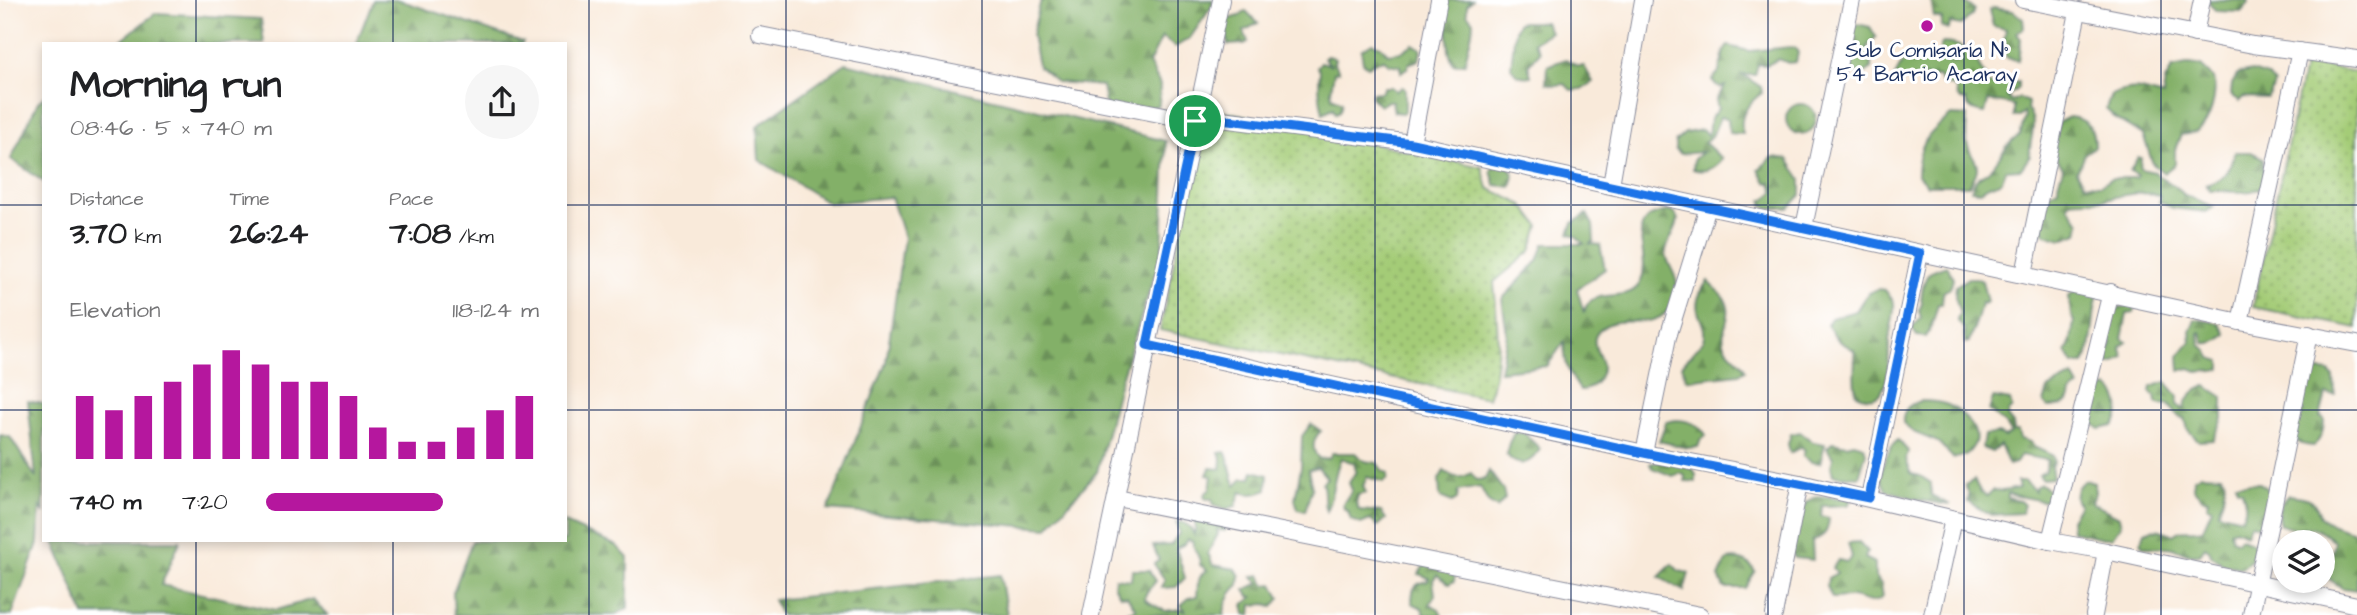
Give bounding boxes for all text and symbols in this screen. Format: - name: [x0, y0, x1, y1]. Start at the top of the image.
- marker: Sub Comisaría N° 54 Barrio Acaray: [1919, 18, 1935, 34]
- place label: Sub Comisaría N° 54 Barrio Acaray: [1837, 36, 2018, 91]
- text: Morning run: [70, 60, 282, 112]
- button: share: [465, 65, 539, 139]
- pin: [1165, 91, 1225, 151]
- icon: arrive: [1176, 102, 1214, 140]
- text: 08:46 · 5 × 740 m: [70, 112, 272, 144]
- text: Distance: [70, 186, 144, 213]
- text: Time: [230, 186, 269, 213]
- text: Pace: [389, 186, 433, 213]
- text: 3.70: [70, 213, 127, 255]
- text: 26:24: [230, 213, 308, 255]
- text: 7:08: [389, 213, 451, 255]
- text: km: [127, 224, 161, 251]
- text: /km: [451, 224, 494, 251]
- text: Elevation: [70, 294, 161, 326]
- text: 118–124 m: [452, 294, 539, 326]
- text: 740 m: [70, 486, 141, 518]
- text: 7:20: [182, 486, 228, 518]
- map controls: [2272, 530, 2335, 593]
- button: layers: [2272, 530, 2335, 593]

